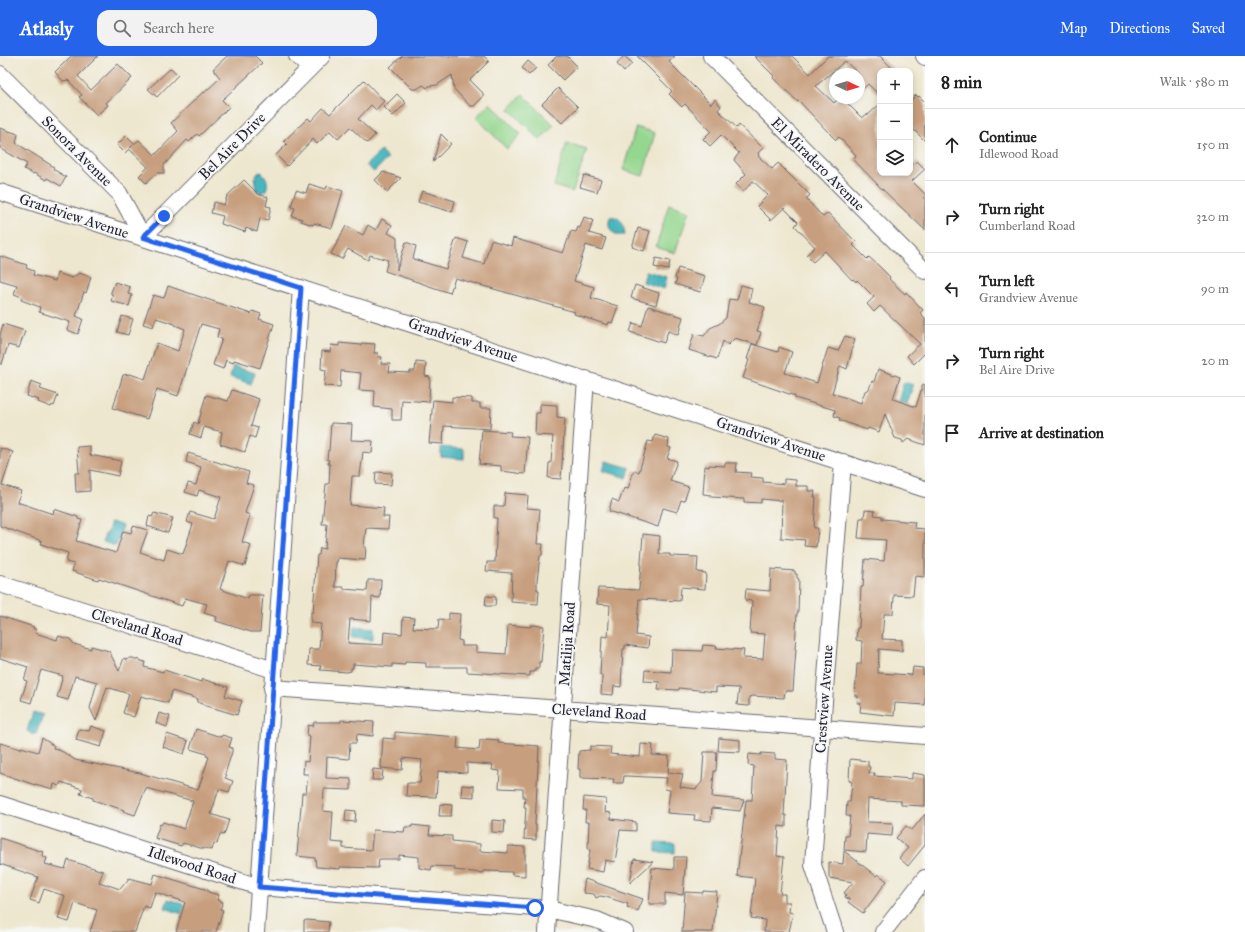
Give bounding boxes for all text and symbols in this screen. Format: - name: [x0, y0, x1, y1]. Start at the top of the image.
- search box: [97, 10, 377, 46]
- text: Atlasly: [20, 17, 73, 40]
- icon: search: [111, 17, 133, 39]
- text: Search here: [143, 19, 214, 37]
- text: Map: [1060, 20, 1087, 37]
- text: Directions: [1109, 20, 1170, 37]
- text: Saved: [1192, 20, 1225, 37]
- north arrow: [829, 68, 865, 104]
- map controls: [877, 68, 913, 176]
- button: +: [877, 68, 913, 104]
- text: 8 min: [941, 72, 982, 93]
- text: Walk · 580 m: [1160, 74, 1229, 90]
- button: −: [877, 104, 913, 140]
- street label: Bel Aire Drive: [195, 109, 269, 183]
- street label: Sonora Avenue: [38, 112, 116, 190]
- street label: El Miradero Avenue: [767, 113, 869, 215]
- text: Continue: [979, 128, 1037, 146]
- icon: ahead: [941, 134, 963, 156]
- text: 150 m: [1197, 137, 1229, 153]
- button: layers: [877, 140, 913, 176]
- text: Idlewood Road: [979, 146, 1059, 162]
- street label: Grandview Avenue: [17, 190, 131, 242]
- text: Turn right: [979, 200, 1044, 218]
- icon: right: [941, 206, 963, 228]
- route end: [155, 207, 173, 225]
- text: 320 m: [1196, 209, 1229, 225]
- text: Cumberland Road: [979, 218, 1075, 234]
- text: Turn left: [979, 272, 1035, 290]
- icon: left: [941, 278, 963, 300]
- text: 90 m: [1201, 281, 1229, 297]
- text: Grandview Avenue: [979, 290, 1078, 306]
- street label: Grandview Avenue: [406, 314, 520, 366]
- text: Turn right: [979, 344, 1044, 362]
- icon: right: [941, 350, 963, 372]
- text: 20 m: [1201, 353, 1229, 369]
- text: Bel Aire Drive: [979, 362, 1055, 378]
- street label: Grandview Avenue: [714, 413, 828, 465]
- icon: arrive: [941, 422, 963, 444]
- text: Arrive at destination: [979, 424, 1104, 442]
- street label: Matilija Road: [555, 601, 579, 687]
- street label: Cleveland Road: [89, 605, 185, 650]
- street label: Crestview Avenue: [811, 644, 837, 754]
- street label: Cleveland Road: [551, 700, 647, 724]
- street label: Idlewood Road: [146, 842, 239, 888]
- route start: [526, 899, 544, 917]

